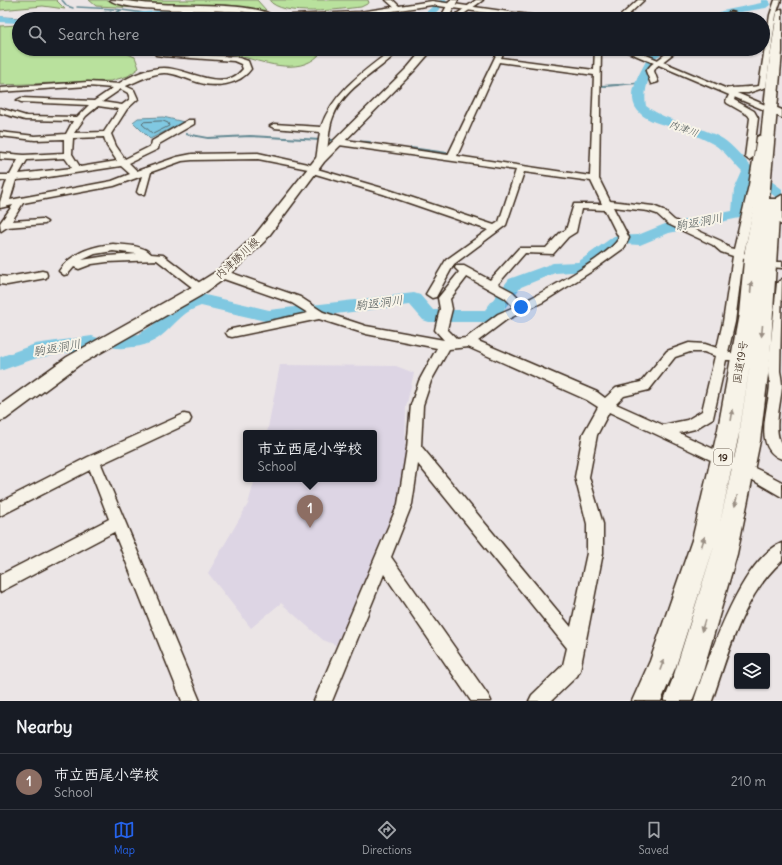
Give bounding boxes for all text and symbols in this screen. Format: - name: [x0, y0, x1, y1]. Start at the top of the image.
- search box: [12, 12, 770, 56]
- icon: search: [26, 23, 48, 45]
- text: Search here: [58, 25, 139, 44]
- water label: 内津川: [668, 117, 700, 140]
- water label: 駒返洞川: [674, 210, 724, 233]
- street label: 内津勝川線: [212, 234, 262, 282]
- one-way arrow: [748, 281, 754, 293]
- water label: 駒返洞川: [354, 292, 404, 313]
- your location: [511, 297, 531, 317]
- one-way arrow: [758, 325, 765, 337]
- water label: 駒返洞川: [32, 336, 82, 359]
- street label: 国道19号: [730, 339, 750, 385]
- one-way arrow: [729, 409, 735, 421]
- popup: [243, 430, 377, 482]
- text: 市立西尾小学校: [257, 439, 363, 458]
- road number: 19: [714, 449, 732, 465]
- text: School: [257, 458, 296, 475]
- pin: 1: [297, 495, 323, 528]
- one-way arrow: [733, 495, 739, 507]
- one-way arrow: [700, 536, 706, 548]
- one-way arrow: [700, 621, 706, 633]
- map controls: [734, 653, 770, 689]
- button: layers: [734, 653, 770, 689]
- one-way arrow: [659, 659, 665, 671]
- text: Nearby: [16, 716, 72, 738]
- text: 市立西尾小学校: [54, 765, 159, 784]
- text: 1: [26, 773, 32, 790]
- text: 210 m: [731, 773, 766, 790]
- text: School: [54, 784, 93, 801]
- tab: Map: [113, 819, 135, 857]
- tab: Directions: [362, 819, 412, 857]
- tab: Saved: [638, 819, 669, 857]

